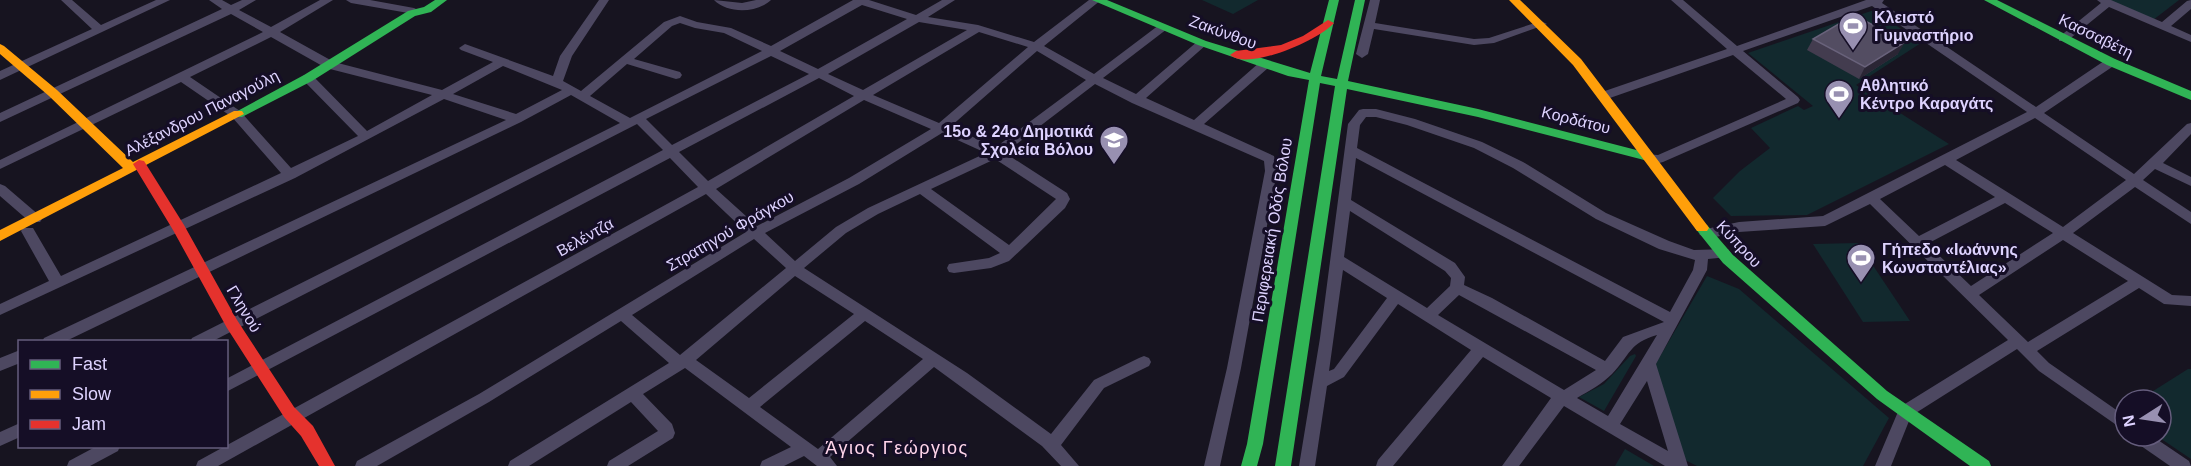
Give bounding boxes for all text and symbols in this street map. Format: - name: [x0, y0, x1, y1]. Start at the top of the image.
- place label: Κλειστό Γυμναστήριο: [1874, 9, 1974, 44]
- sports icon: Κλειστό Γυμναστήριο: [1837, 10, 1869, 52]
- street label: Κασσαβέτη: [2056, 11, 2136, 61]
- street label: Ζακύνθου: [1187, 12, 1259, 52]
- street label: Αλέξανδρου Παναγούλη: [122, 67, 282, 160]
- place label: Αθλητικό Κέντρο Καραγάτς: [1860, 77, 1993, 113]
- sports icon: Αθλητικό Κέντρο Καραγάτς: [1823, 78, 1855, 120]
- street label: Κορδάτου: [1540, 103, 1612, 137]
- place label: 15ο & 24ο Δημοτικά Σχολεία Βόλου: [943, 123, 1093, 158]
- school or university icon: 15ο & 24ο Δημοτικά Σχολεία Βόλου: [1098, 124, 1130, 166]
- street label: Περιφερειακή Οδός Βόλου: [1249, 137, 1295, 323]
- street label: Στρατηγού Φράγκου: [664, 188, 796, 274]
- street label: Βελέντζα: [554, 214, 617, 260]
- street label: Κύπρου: [1713, 217, 1765, 271]
- place label: Γήπεδο «Ιωάννης Κωνσταντέλιας»: [1882, 241, 2018, 277]
- sports icon: Γήπεδο «Ιωάννης Κωνσταντέλιας»: [1845, 242, 1877, 284]
- street label: Γληνού: [223, 283, 265, 335]
- legend: [18, 340, 228, 448]
- text: Fast: [72, 354, 107, 374]
- text: Slow: [72, 384, 112, 404]
- north arrow: [2113, 388, 2173, 448]
- text: Jam: [72, 414, 106, 434]
- text: N: [2119, 414, 2138, 428]
- district label: Άγιος Γεώργιος: [825, 438, 969, 458]

